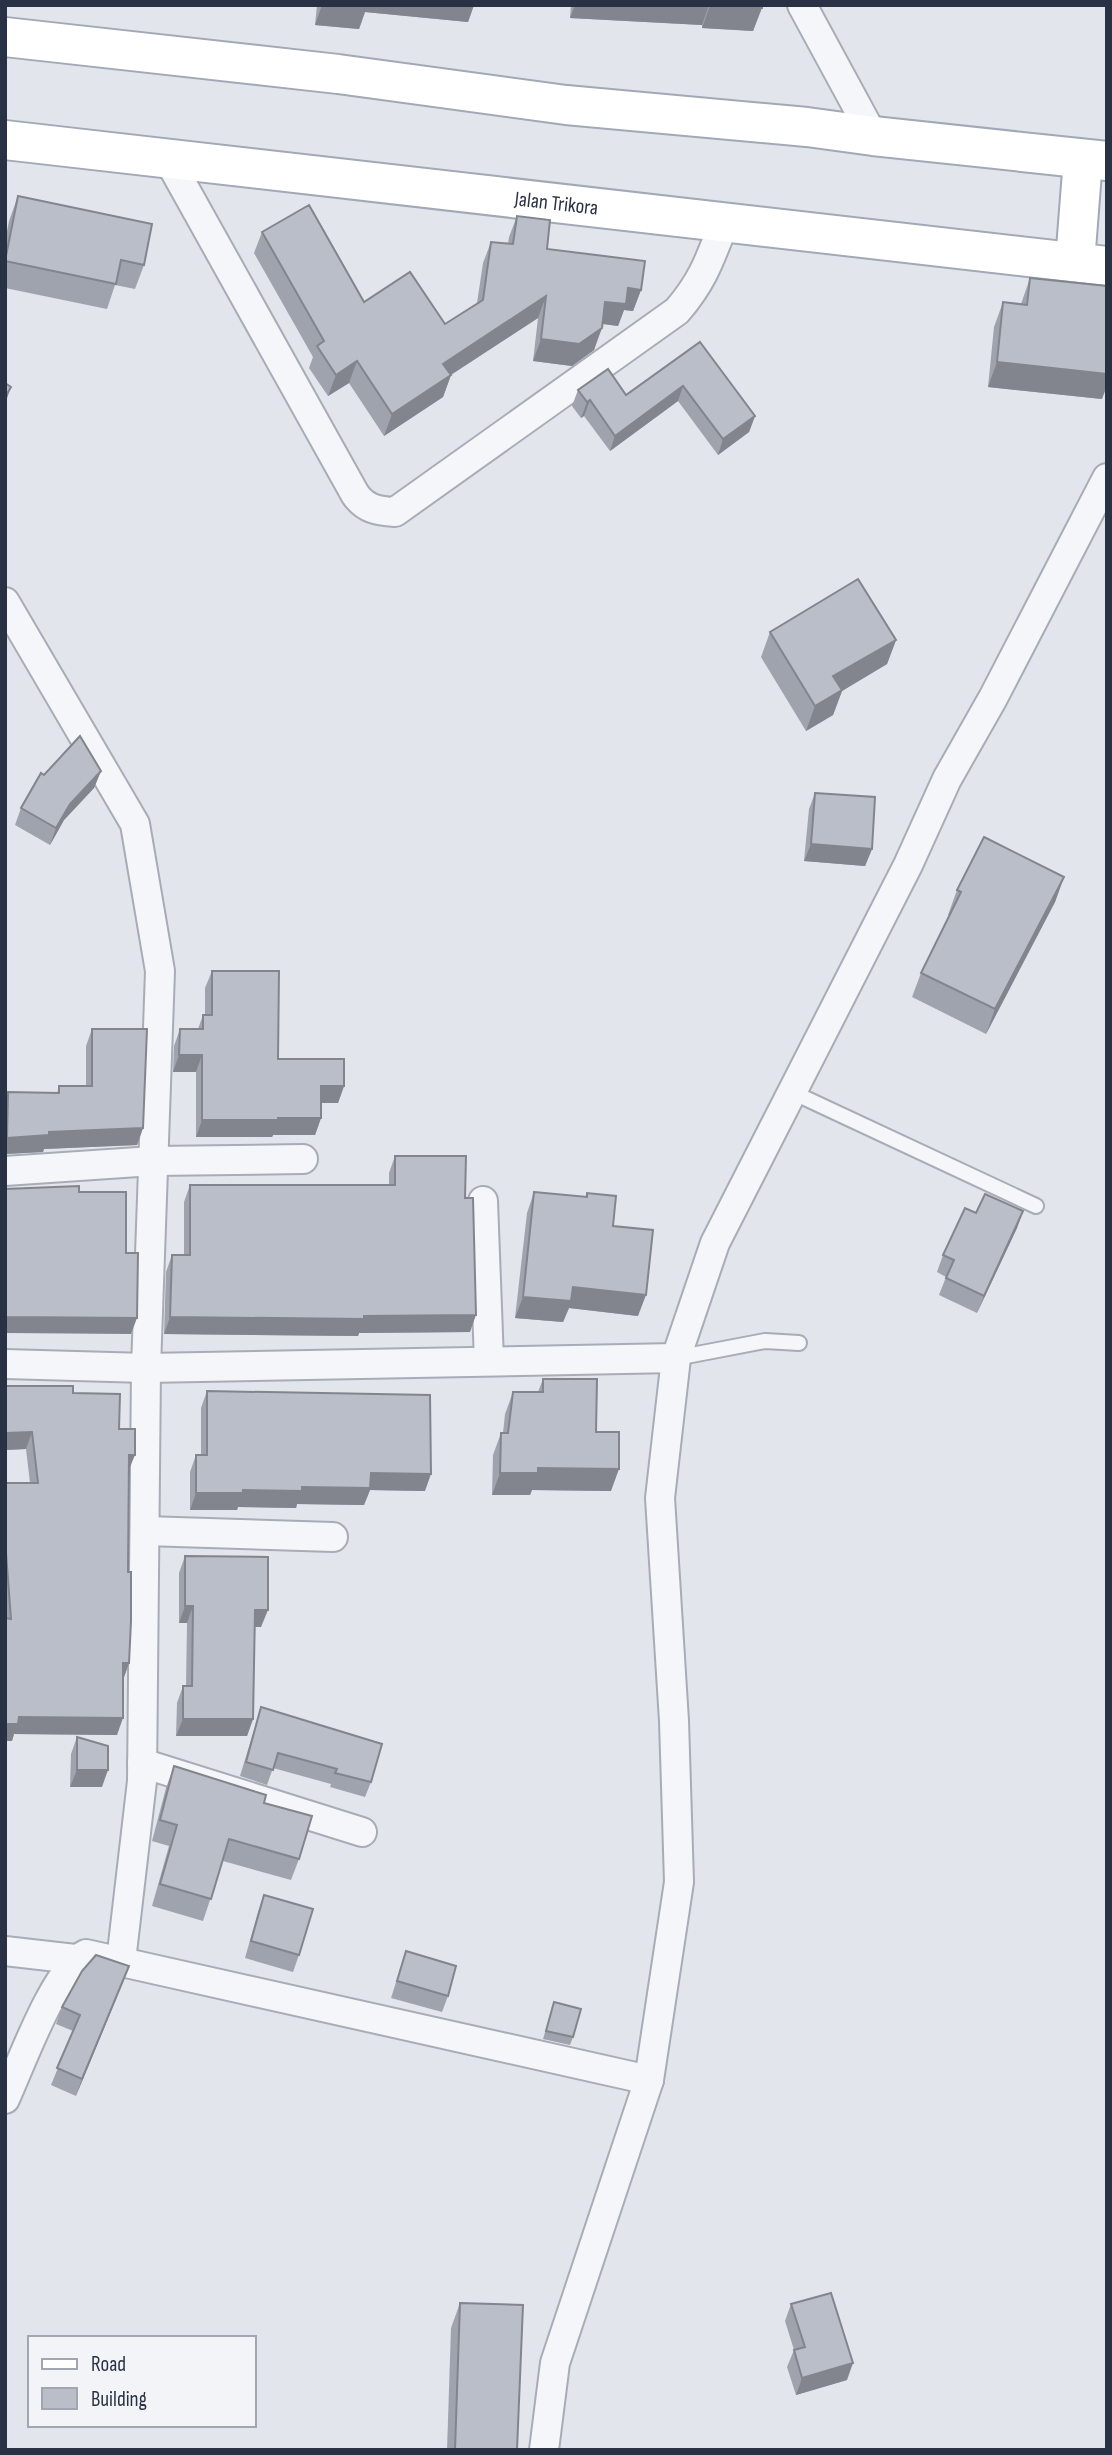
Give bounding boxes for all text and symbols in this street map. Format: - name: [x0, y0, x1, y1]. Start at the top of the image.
- street label: Jalan Trikora: [512, 186, 599, 220]
- legend: [28, 2336, 256, 2427]
- text: Road: [91, 2352, 126, 2377]
- text: Building: [91, 2387, 147, 2412]

